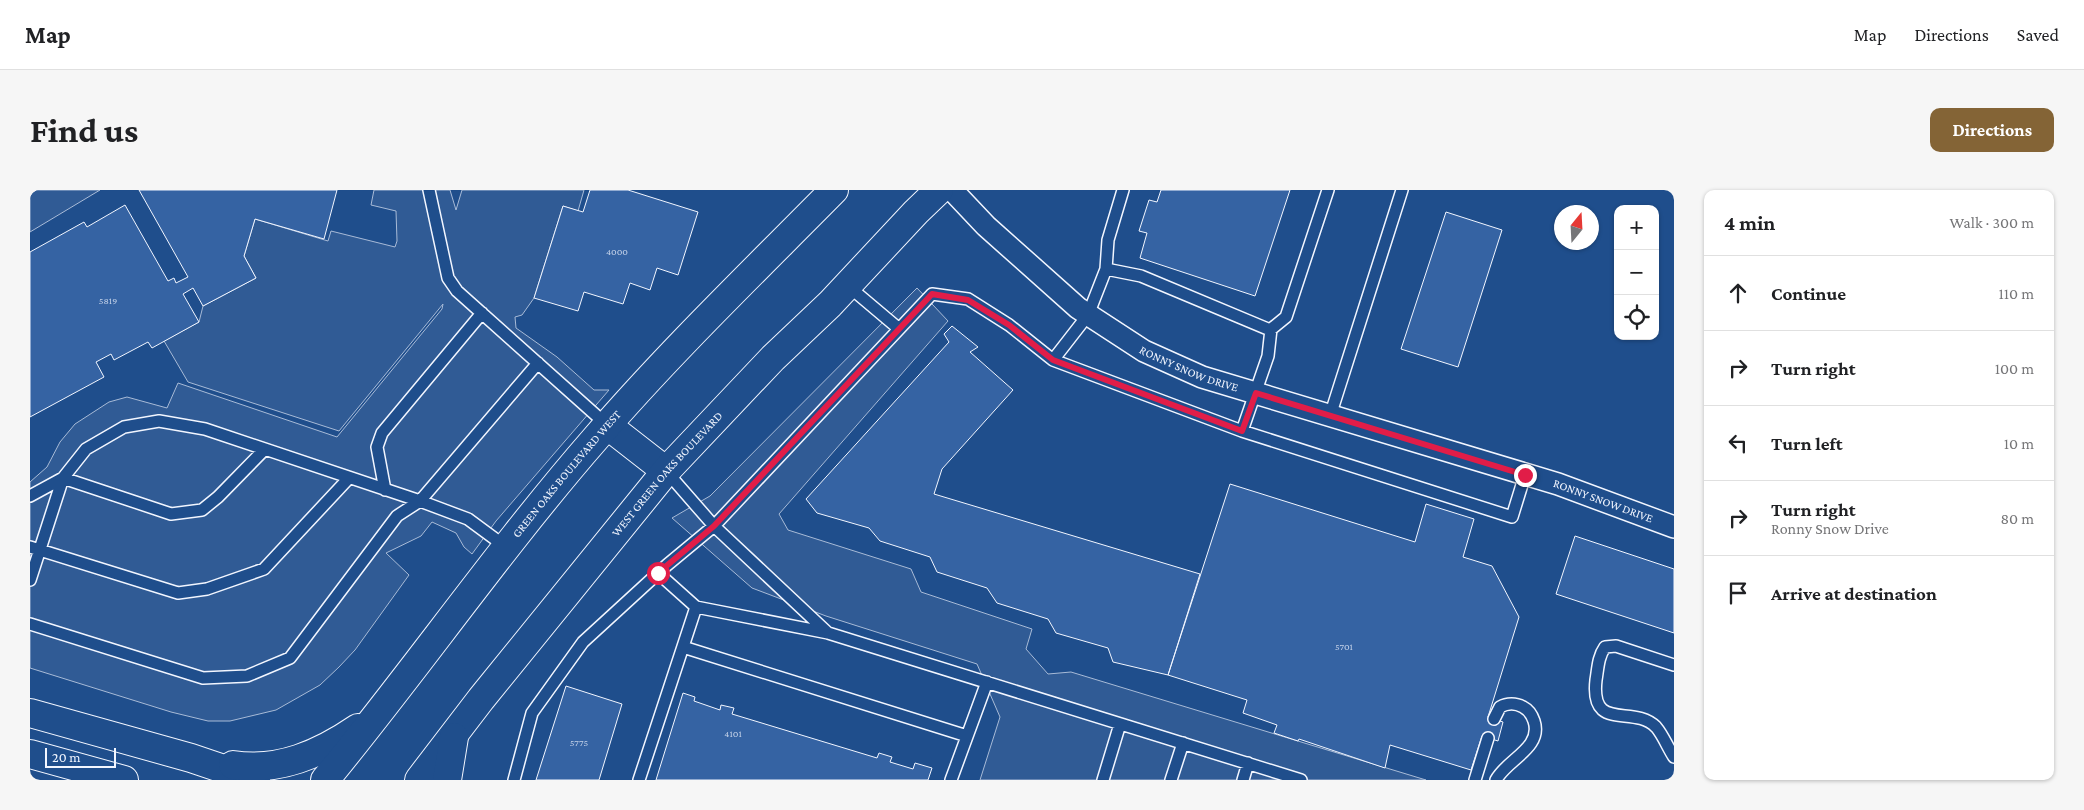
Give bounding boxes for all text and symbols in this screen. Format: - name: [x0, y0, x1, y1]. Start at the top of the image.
- text: Map: [25, 21, 71, 48]
- text: Map: [1854, 25, 1886, 45]
- text: Directions: [1914, 25, 1989, 45]
- text: Saved: [2017, 25, 2059, 45]
- button: Directions: [1930, 108, 2054, 152]
- text: Find us: [30, 111, 138, 150]
- north arrow: [1554, 205, 1599, 250]
- map controls: [1614, 205, 1659, 340]
- button: +: [1614, 205, 1659, 250]
- text: 4 min: [1724, 211, 1775, 235]
- text: Walk · 300 m: [1949, 214, 2034, 231]
- house number: 4000: [606, 246, 628, 257]
- button: −: [1614, 250, 1659, 295]
- icon: ahead: [1724, 279, 1752, 307]
- text: Continue: [1771, 283, 1846, 304]
- text: 110 m: [1998, 285, 2034, 302]
- house number: 5819: [99, 295, 117, 306]
- button: locate: [1614, 295, 1659, 340]
- street label: RONNY SNOW DRIVE: [1137, 343, 1240, 395]
- icon: right: [1724, 354, 1752, 382]
- text: Turn right: [1771, 358, 1856, 379]
- text: 100 m: [1995, 360, 2034, 377]
- street label: GREEN OAKS BOULEVARD WEST: [510, 407, 624, 540]
- street label: WEST GREEN OAKS BOULEVARD: [609, 409, 725, 539]
- icon: left: [1724, 429, 1752, 457]
- text: Turn left: [1771, 433, 1843, 454]
- text: 10 m: [2004, 435, 2034, 452]
- route end: [1514, 464, 1537, 487]
- street label: RONNY SNOW DRIVE: [1552, 476, 1655, 526]
- text: Turn right: [1771, 499, 1856, 520]
- icon: right: [1724, 504, 1752, 532]
- text: 80 m: [2000, 510, 2034, 527]
- text: Ronny Snow Drive: [1771, 520, 1889, 537]
- route start: [647, 562, 670, 585]
- icon: arrive: [1724, 579, 1752, 607]
- text: Arrive at destination: [1771, 583, 1937, 604]
- house number: 5701: [1335, 641, 1353, 652]
- house number: 4101: [724, 728, 742, 739]
- house number: 5775: [570, 737, 588, 748]
- scale bar: [45, 745, 116, 768]
- text: 20 m: [52, 749, 80, 765]

